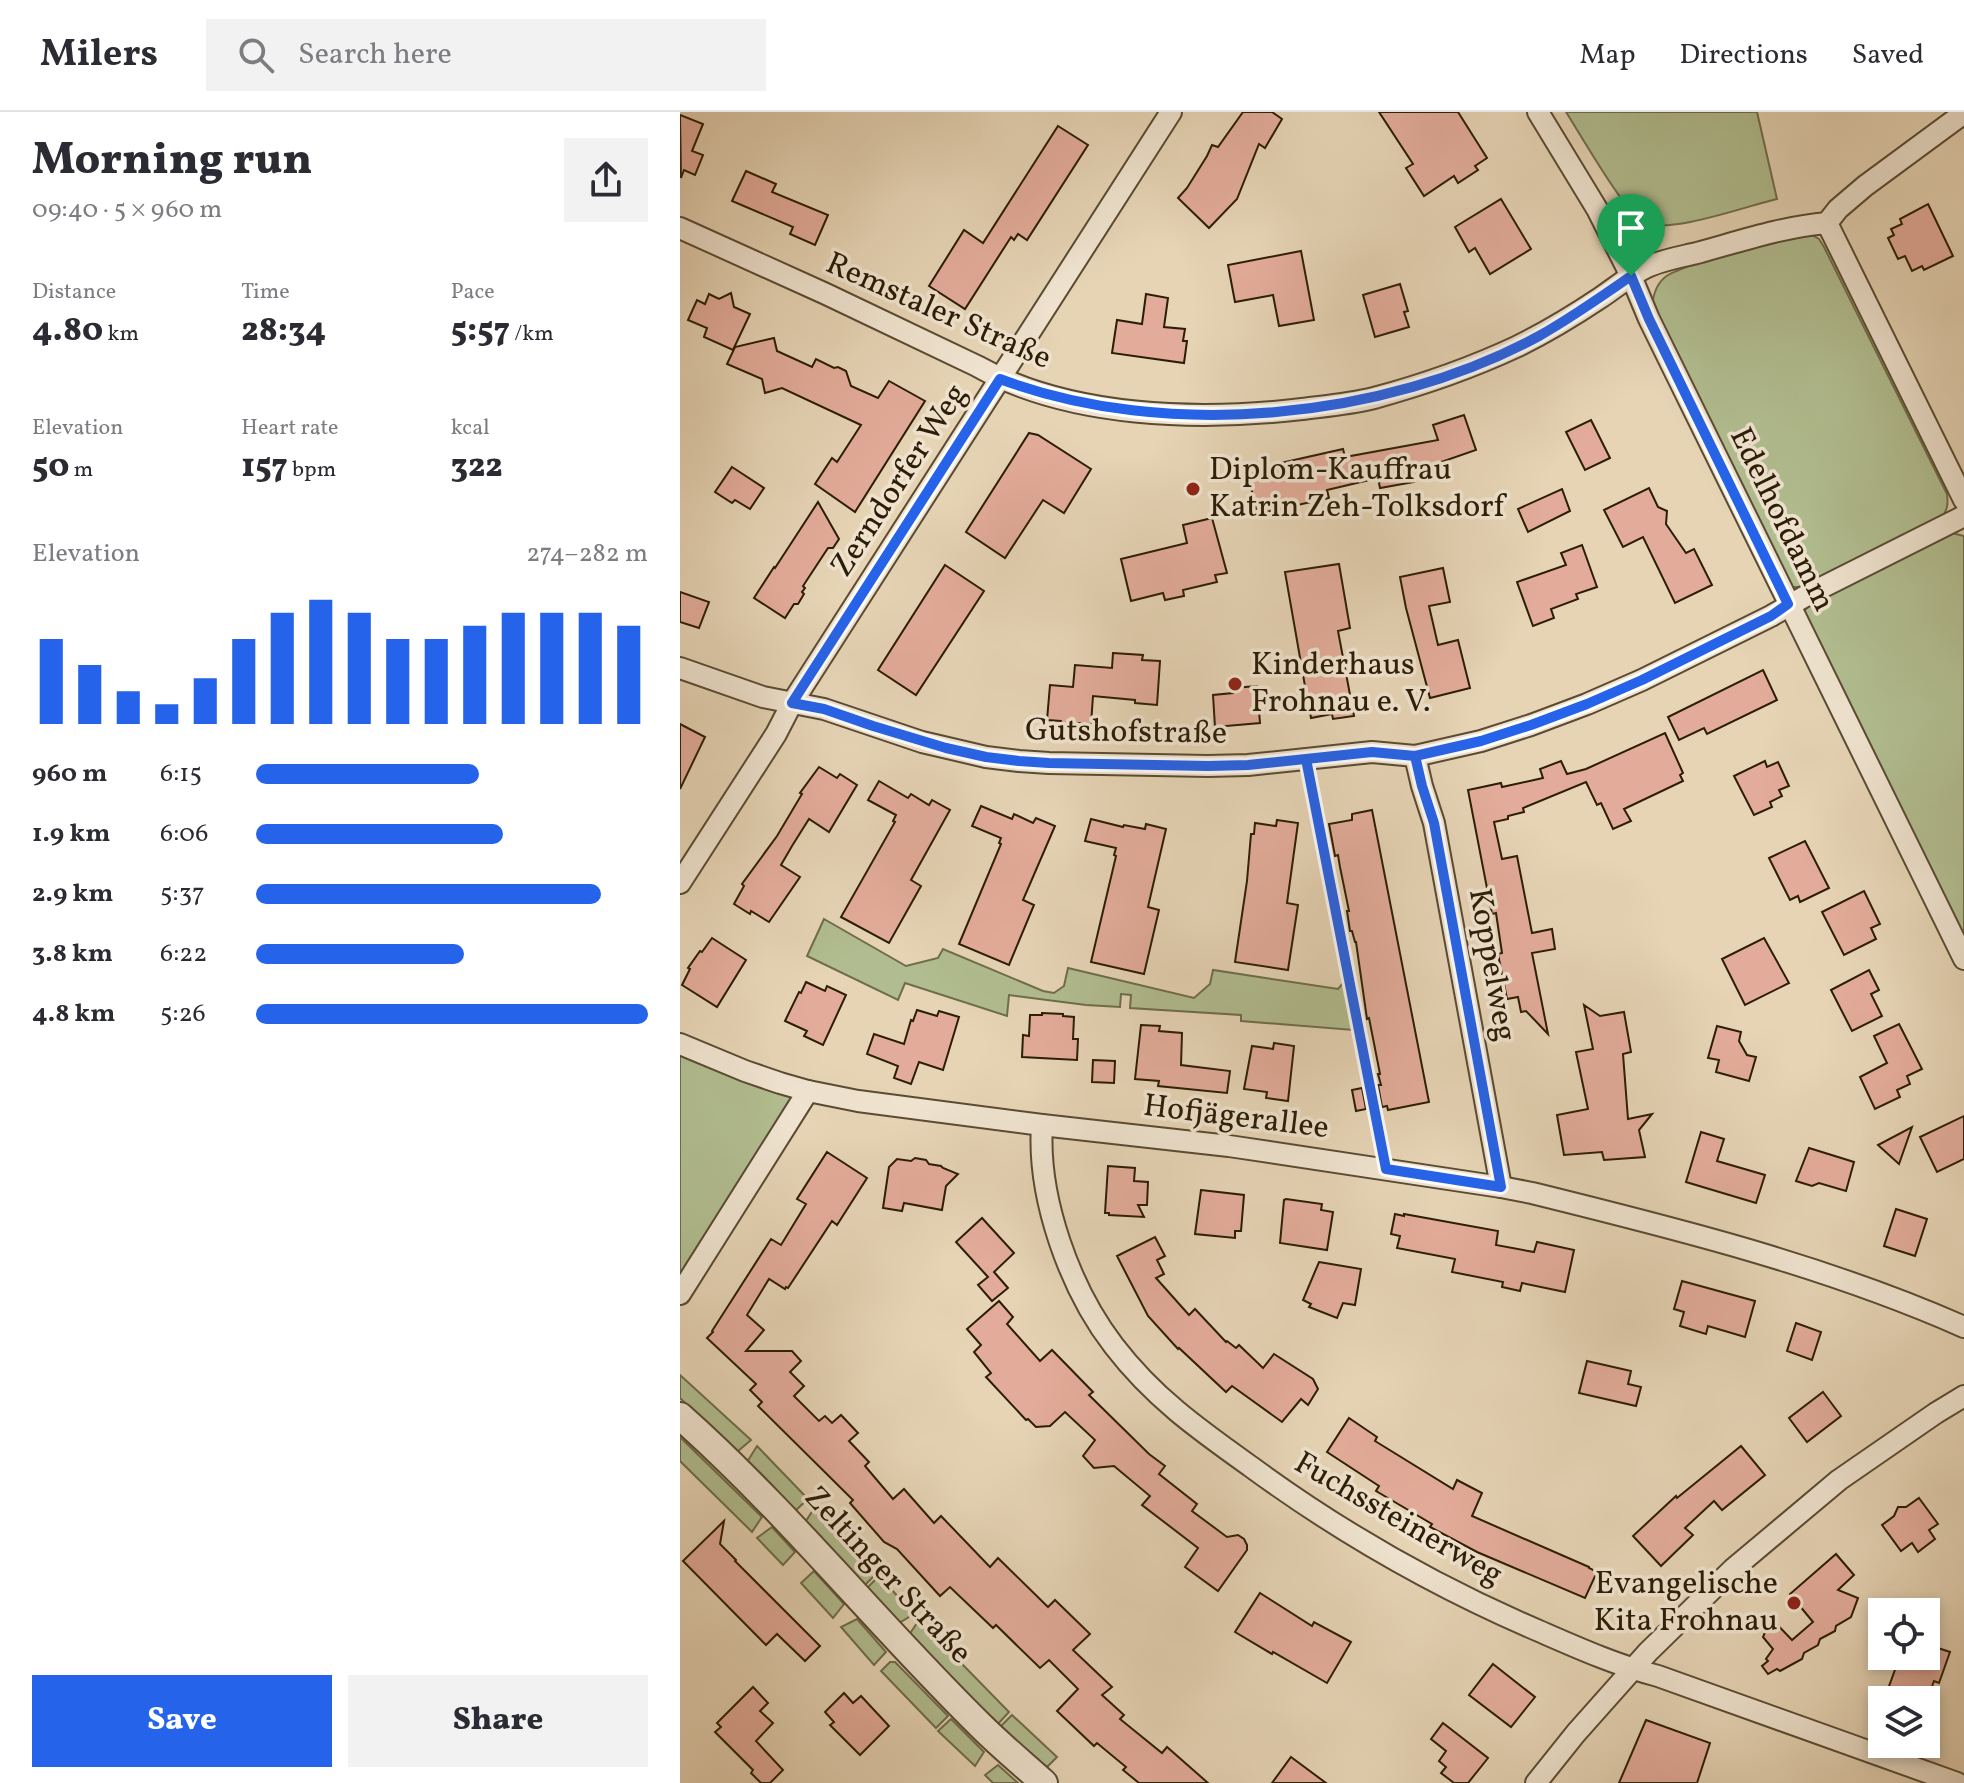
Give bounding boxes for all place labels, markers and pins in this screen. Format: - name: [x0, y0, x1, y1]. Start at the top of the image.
- pin: [1597, 194, 1665, 276]
- place label: Diplom-Kauffrau Katrin Zeh-Tolksdorf: [1209, 449, 1508, 530]
- marker: Diplom-Kauffrau Katrin Zeh-Tolksdorf: [1184, 480, 1202, 498]
- place label: Kinderhaus Frohnau e. V.: [1251, 644, 1431, 725]
- marker: Kinderhaus Frohnau e. V.: [1226, 675, 1244, 693]
- place label: Evangelische Kita Frohnau: [1594, 1563, 1778, 1644]
- marker: Evangelische Kita Frohnau: [1785, 1594, 1803, 1612]

